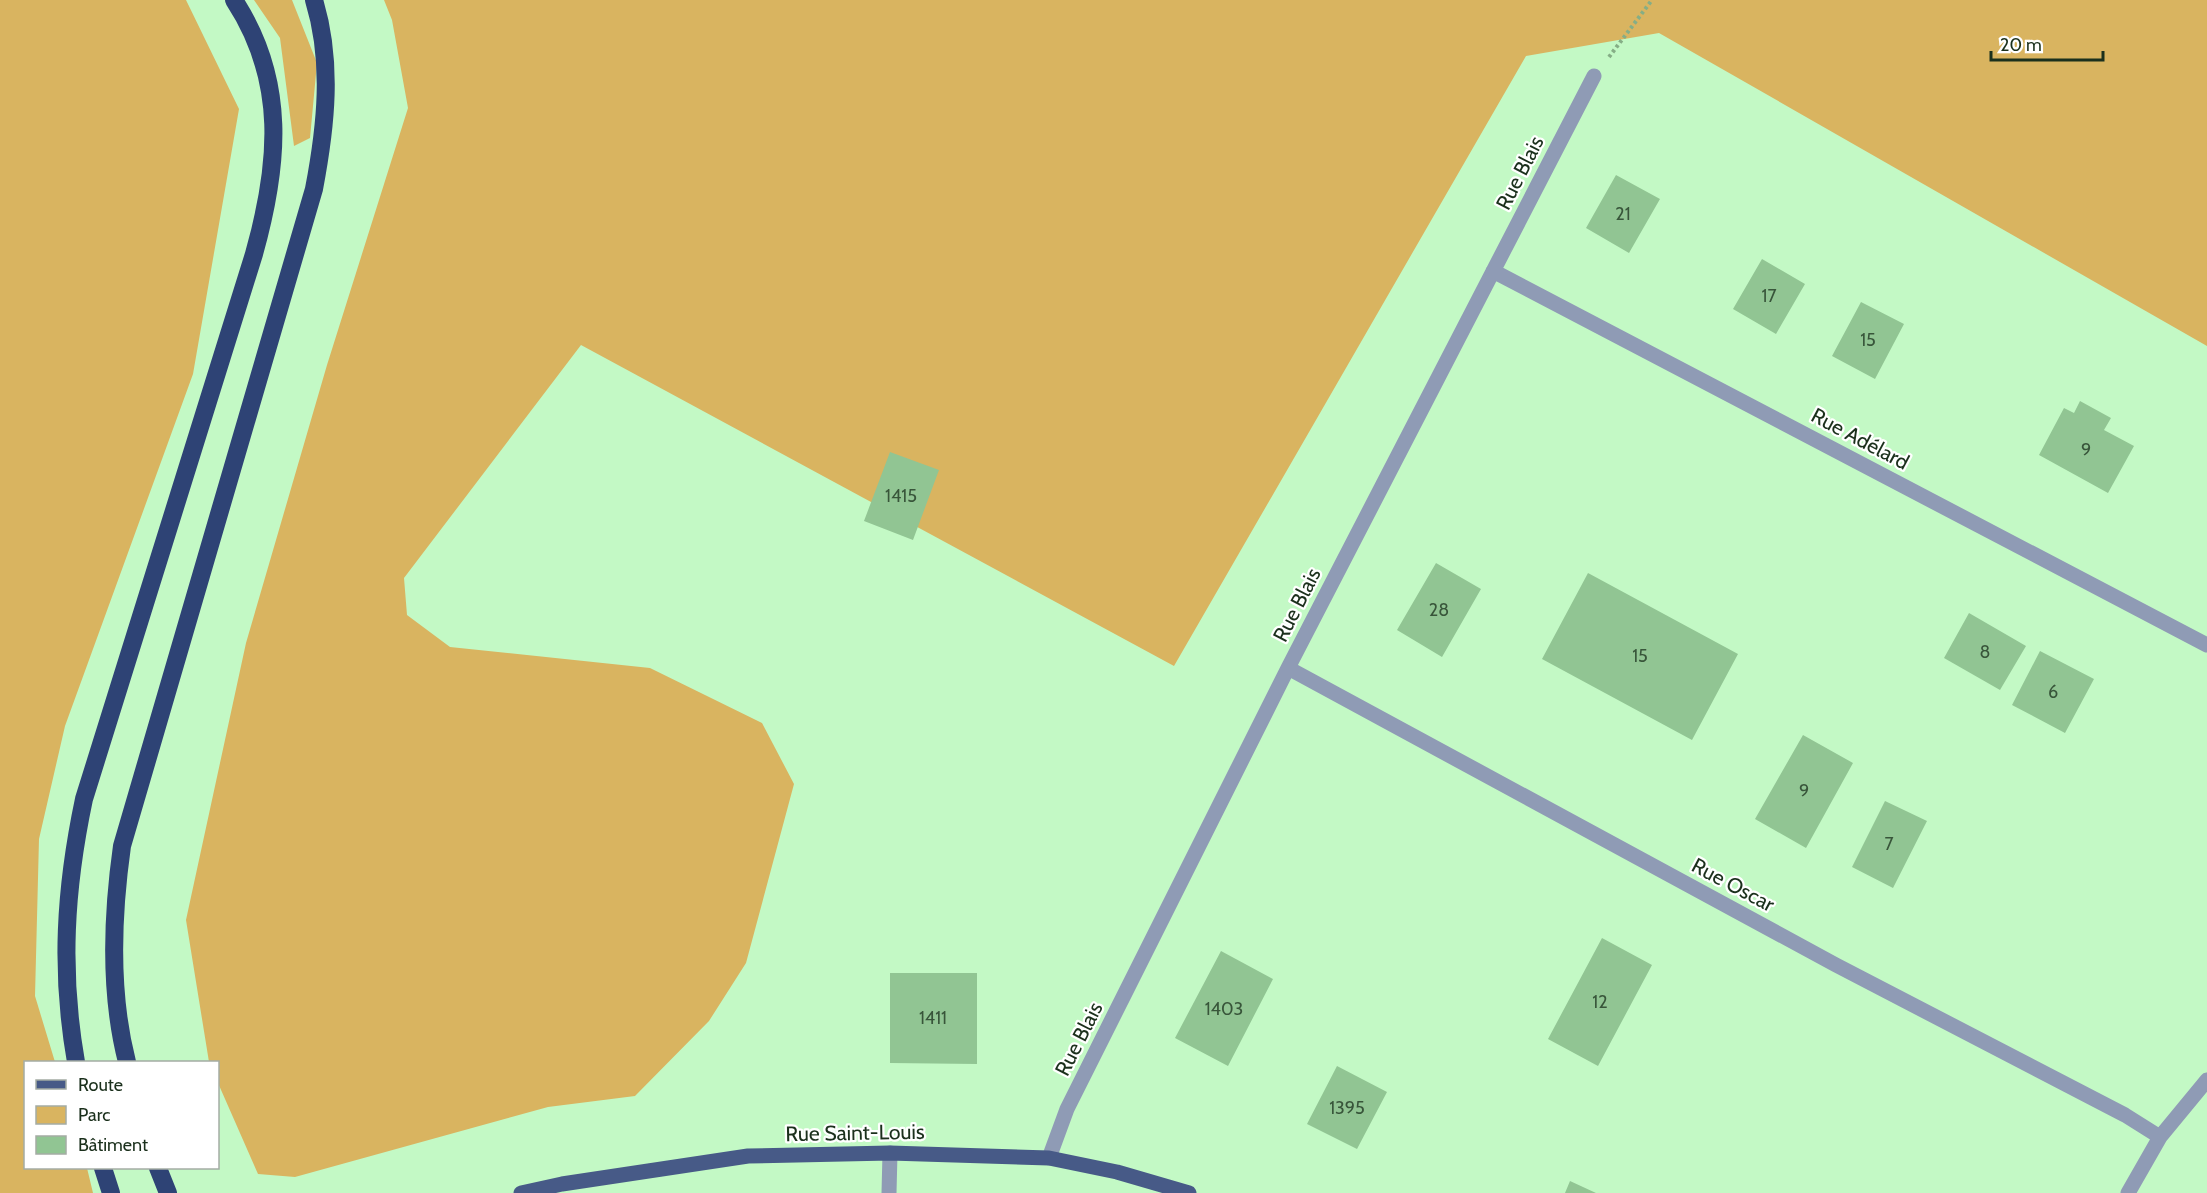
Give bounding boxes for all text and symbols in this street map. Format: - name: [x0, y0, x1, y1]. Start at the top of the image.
- scale bar: [1991, 24, 2104, 62]
- text: 20 m: [2000, 34, 2042, 56]
- street label: Rue Blais: [1490, 131, 1549, 214]
- house number: 21: [1615, 203, 1631, 225]
- house number: 17: [1762, 285, 1776, 307]
- house number: 15: [1860, 329, 1876, 351]
- street label: Rue Adélard: [1807, 402, 1913, 475]
- house number: 9: [2081, 439, 2091, 461]
- house number: 1415: [885, 485, 917, 507]
- street label: Rue Blais: [1267, 563, 1326, 646]
- house number: 28: [1429, 599, 1449, 621]
- house number: 8: [1980, 641, 1990, 663]
- house number: 15: [1632, 645, 1648, 667]
- house number: 6: [2048, 681, 2058, 703]
- house number: 9: [1799, 780, 1809, 802]
- house number: 7: [1884, 833, 1894, 855]
- street label: Rue Oscar: [1688, 852, 1779, 917]
- house number: 12: [1592, 991, 1608, 1013]
- street label: Rue Blais: [1049, 997, 1108, 1080]
- house number: 1403: [1205, 998, 1243, 1020]
- house number: 1411: [919, 1007, 947, 1029]
- legend: [24, 1061, 219, 1169]
- text: Route: [78, 1074, 123, 1096]
- house number: 1395: [1329, 1097, 1365, 1119]
- text: Parc: [78, 1104, 110, 1126]
- street label: Rue Saint-Louis: [785, 1119, 925, 1146]
- text: Bâtiment: [78, 1134, 148, 1156]

